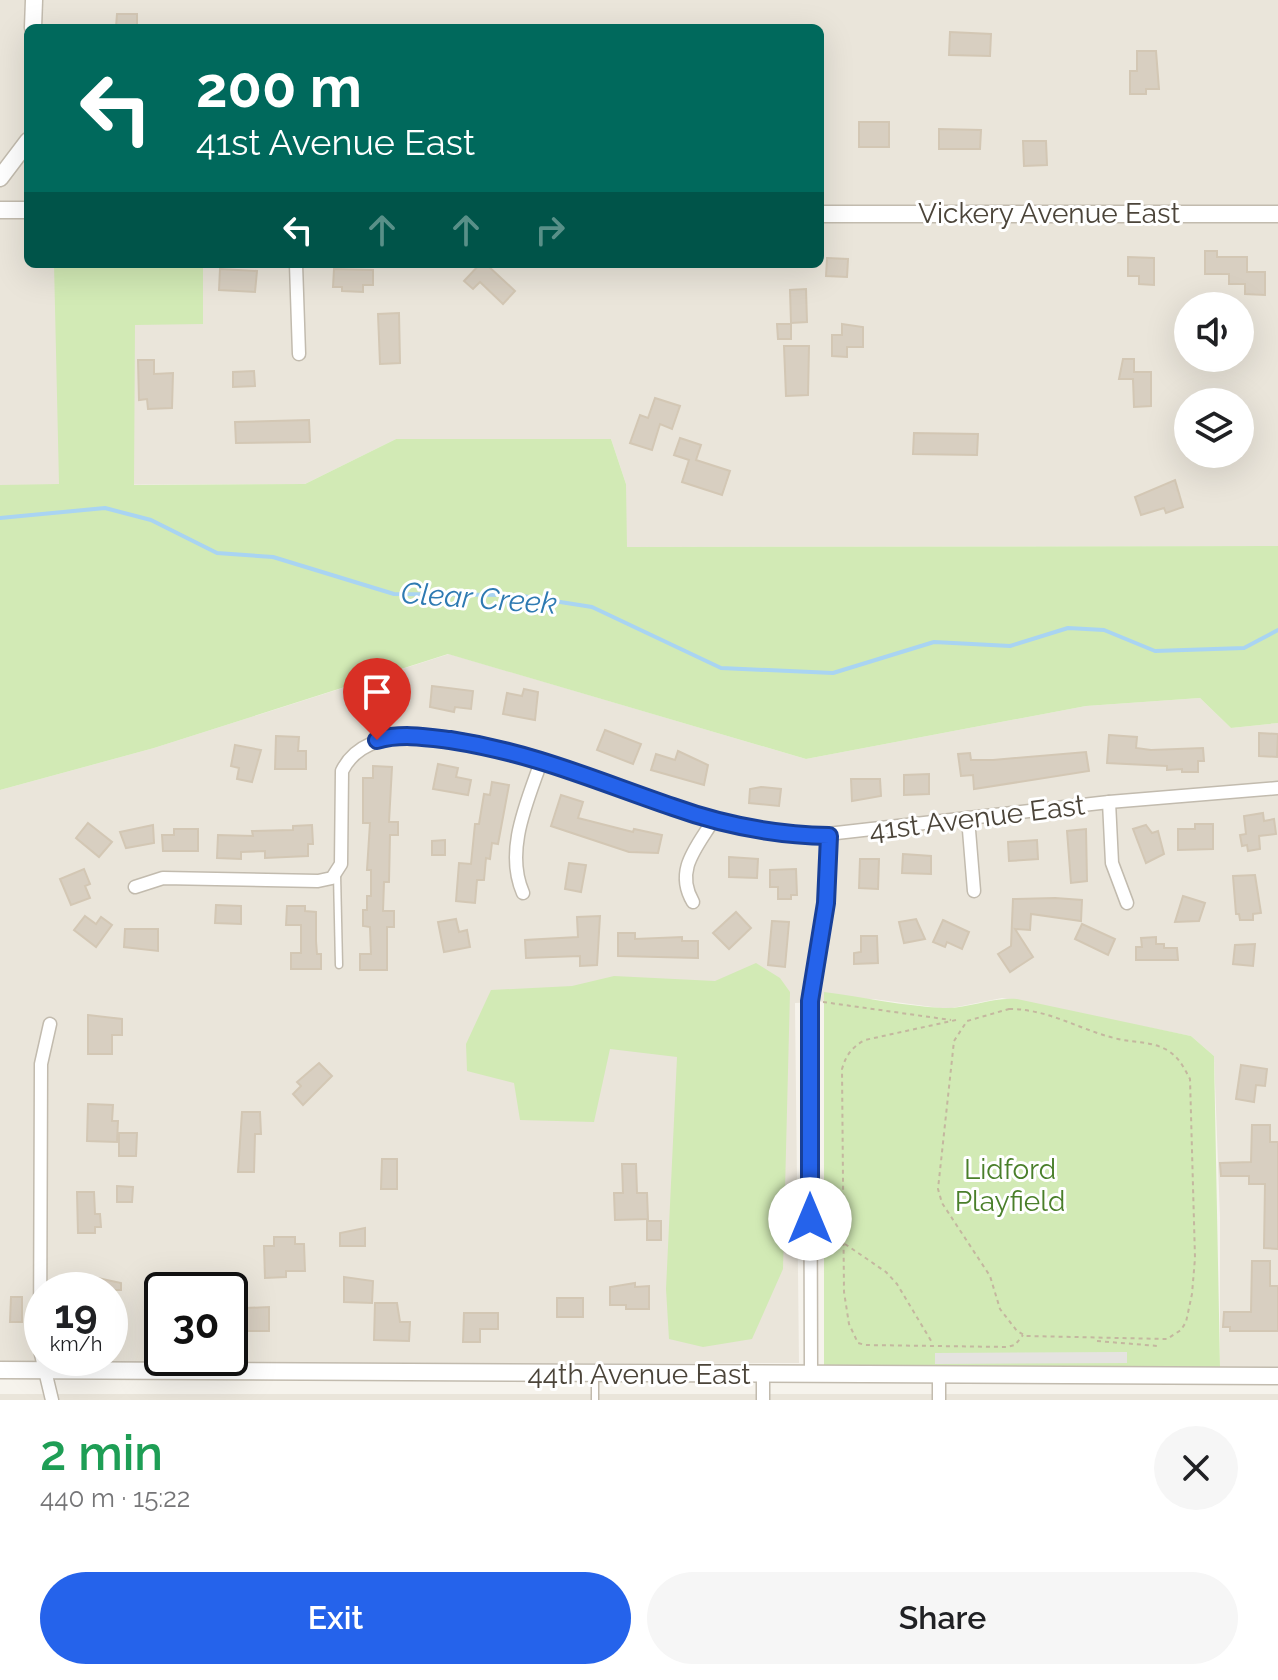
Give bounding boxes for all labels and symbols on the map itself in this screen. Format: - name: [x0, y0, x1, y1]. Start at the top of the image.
- street label: Vickery Avenue East: [918, 197, 1181, 230]
- water label: Clear Creek: [400, 575, 558, 621]
- pin: [343, 658, 411, 740]
- street label: 41st Avenue East: [867, 788, 1087, 848]
- park label: Lidford Playfield: [955, 1153, 1065, 1218]
- position arrow: [768, 1177, 852, 1261]
- speed limit sign: 30: [144, 1272, 248, 1376]
- street label: 44th Avenue East: [527, 1358, 751, 1391]

